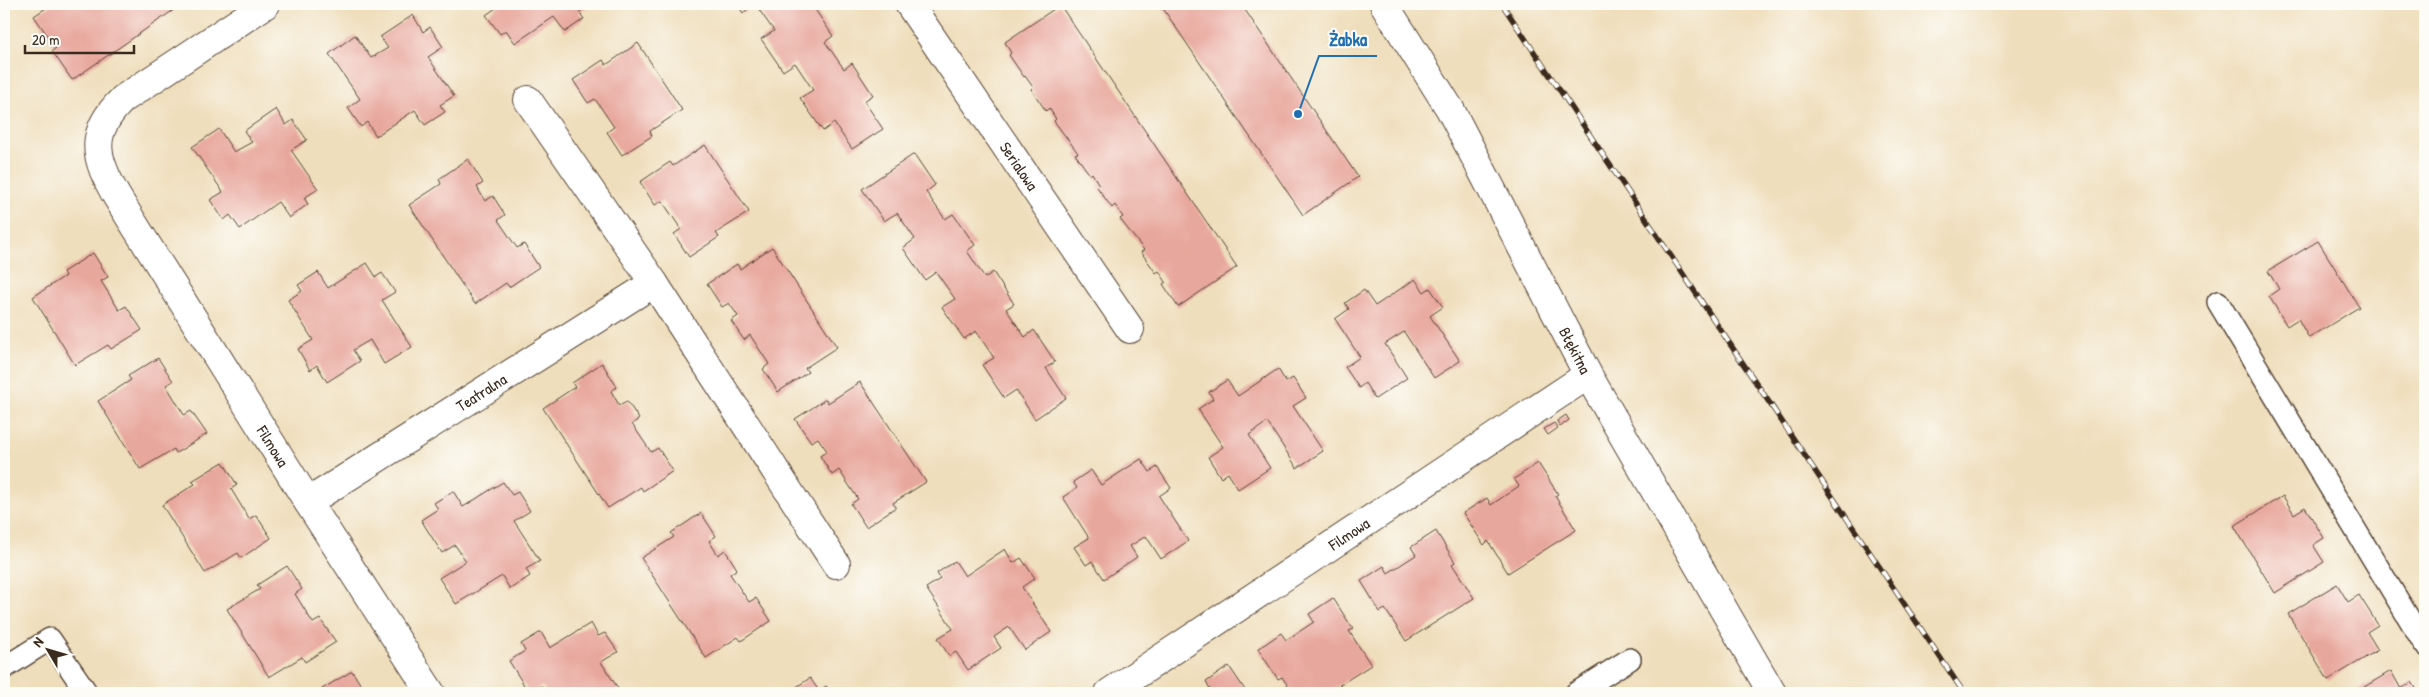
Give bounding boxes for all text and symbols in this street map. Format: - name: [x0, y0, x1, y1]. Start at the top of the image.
- scale bar: [25, 22, 134, 54]
- callout: Żabka: [1319, 23, 1377, 56]
- text: Żabka: [1329, 27, 1368, 52]
- text: 20 m: [32, 29, 59, 50]
- street label: Serialowa: [995, 137, 1044, 195]
- street label: Błękitna: [1554, 323, 1596, 378]
- street label: Teatralna: [452, 368, 511, 417]
- street label: Filmowa: [251, 420, 294, 471]
- street label: Filmowa: [1323, 512, 1374, 556]
- north arrow: [22, 624, 72, 674]
- text: N: [28, 632, 47, 650]

